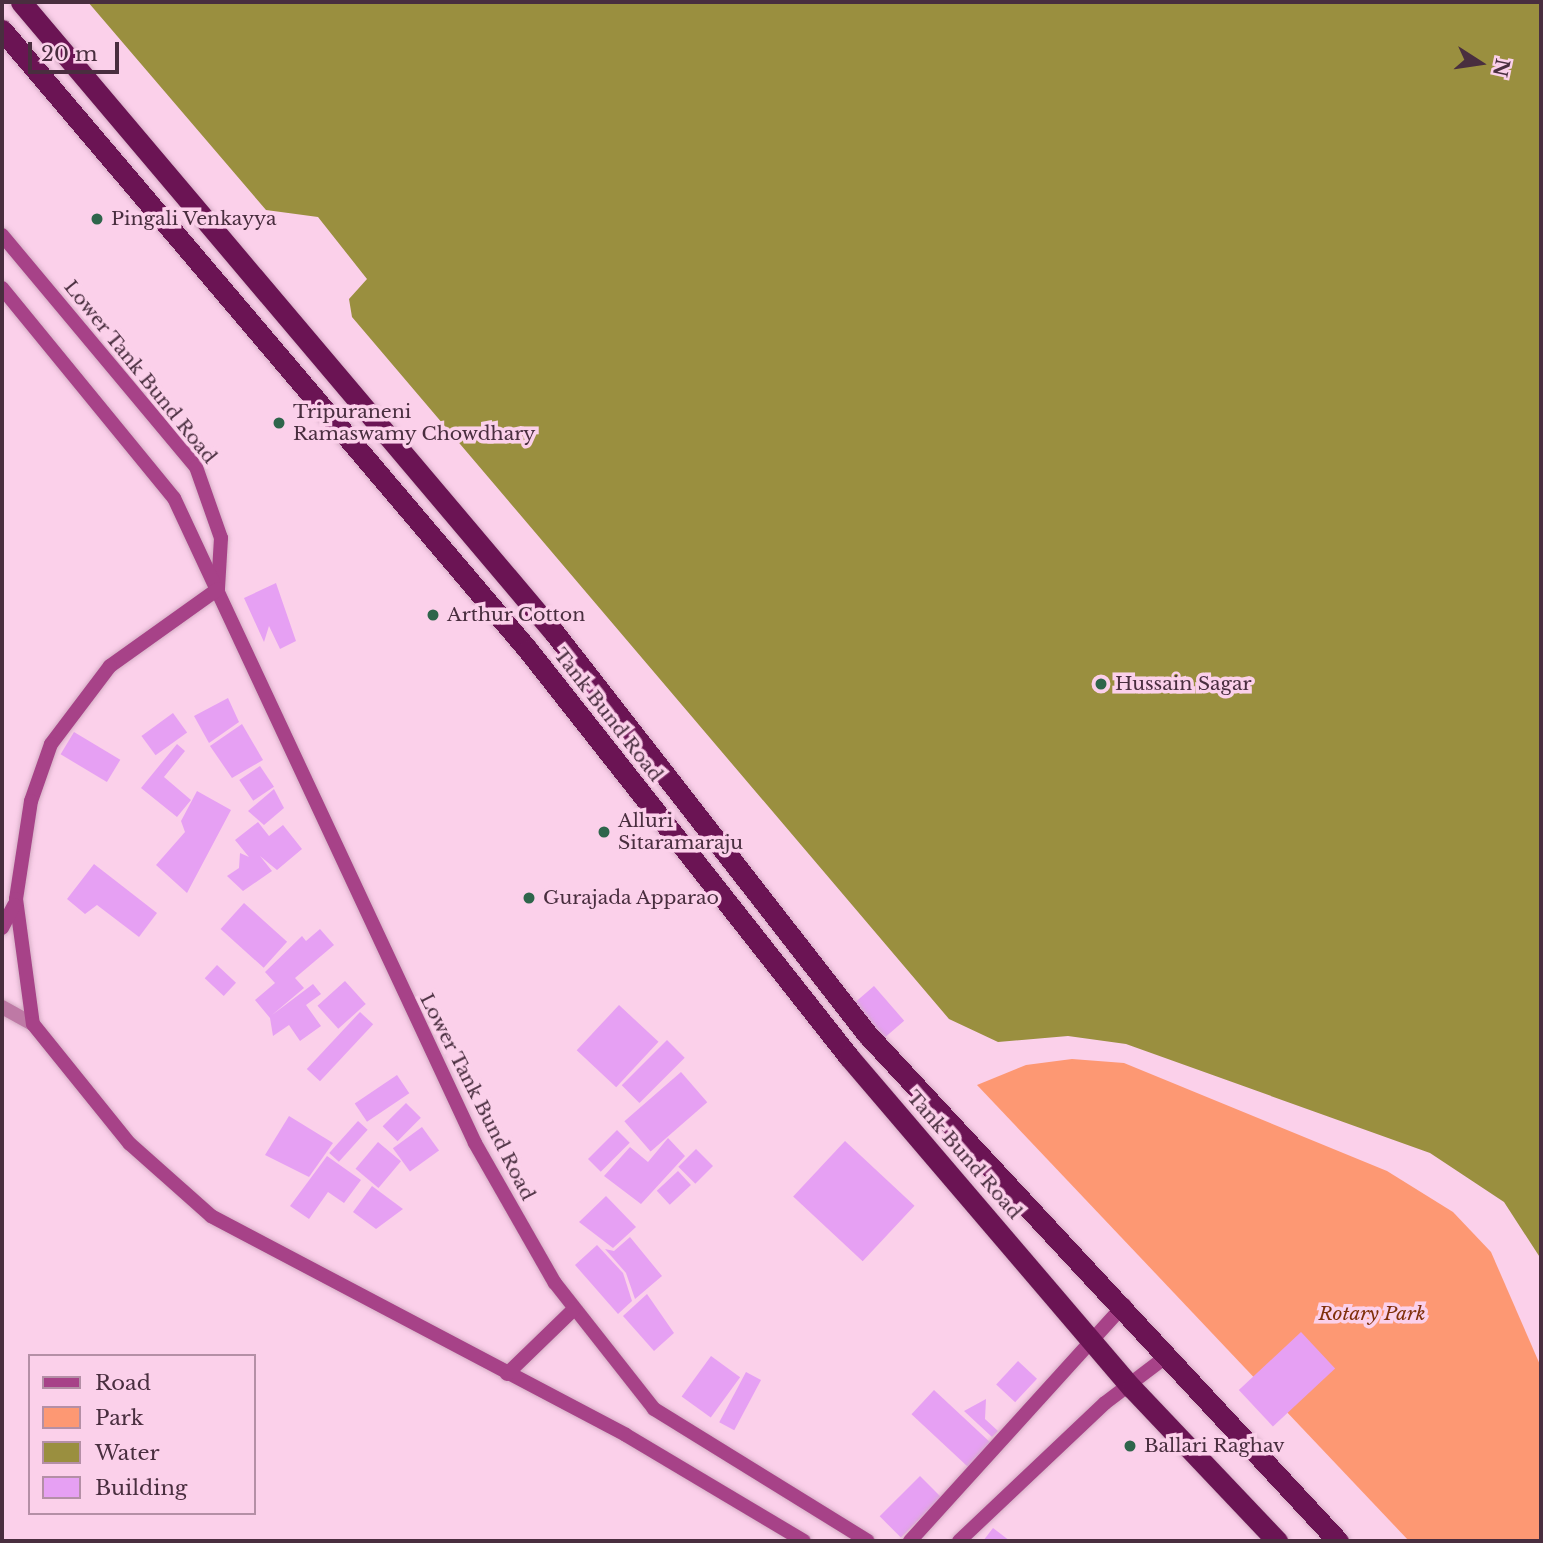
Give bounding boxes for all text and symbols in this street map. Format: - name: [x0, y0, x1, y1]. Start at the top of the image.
- scale bar: [32, 28, 122, 72]
- north arrow: [1445, 28, 1515, 98]
- text: 20 m: [41, 41, 98, 67]
- text: N: [1488, 56, 1514, 79]
- place label: Pingali Venkayya: [111, 208, 277, 230]
- marker: Pingali Venkayya: [89, 211, 105, 227]
- street label: Lower Tank Bund Road: [59, 275, 221, 469]
- place label: Tripuraneni Ramaswamy Chowdhary: [293, 401, 536, 445]
- marker: Tripuraneni Ramaswamy Chowdhary: [271, 415, 287, 431]
- place label: Arthur Cotton: [447, 604, 586, 626]
- marker: Arthur Cotton: [425, 607, 441, 623]
- street label: Tank Bund Road: [549, 644, 667, 786]
- place label: Hussain Sagar: [1115, 673, 1251, 695]
- marker: Hussain Sagar: [1093, 676, 1109, 692]
- place label: Alluri Sitaramaraju: [618, 810, 743, 854]
- marker: Alluri Sitaramaraju: [596, 824, 612, 840]
- place label: Gurajada Apparao: [543, 887, 720, 909]
- marker: Gurajada Apparao: [521, 890, 537, 906]
- street label: Lower Tank Bund Road: [415, 989, 539, 1205]
- street label: Tank Bund Road: [902, 1086, 1026, 1224]
- park label: Rotary Park: [1319, 1303, 1425, 1325]
- legend: [28, 1354, 256, 1515]
- text: Road: [95, 1370, 151, 1396]
- text: Park: [95, 1405, 144, 1431]
- place label: Ballari Raghav: [1144, 1435, 1285, 1457]
- marker: Ballari Raghav: [1122, 1438, 1138, 1454]
- text: Water: [95, 1440, 159, 1466]
- text: Building: [95, 1475, 187, 1501]

